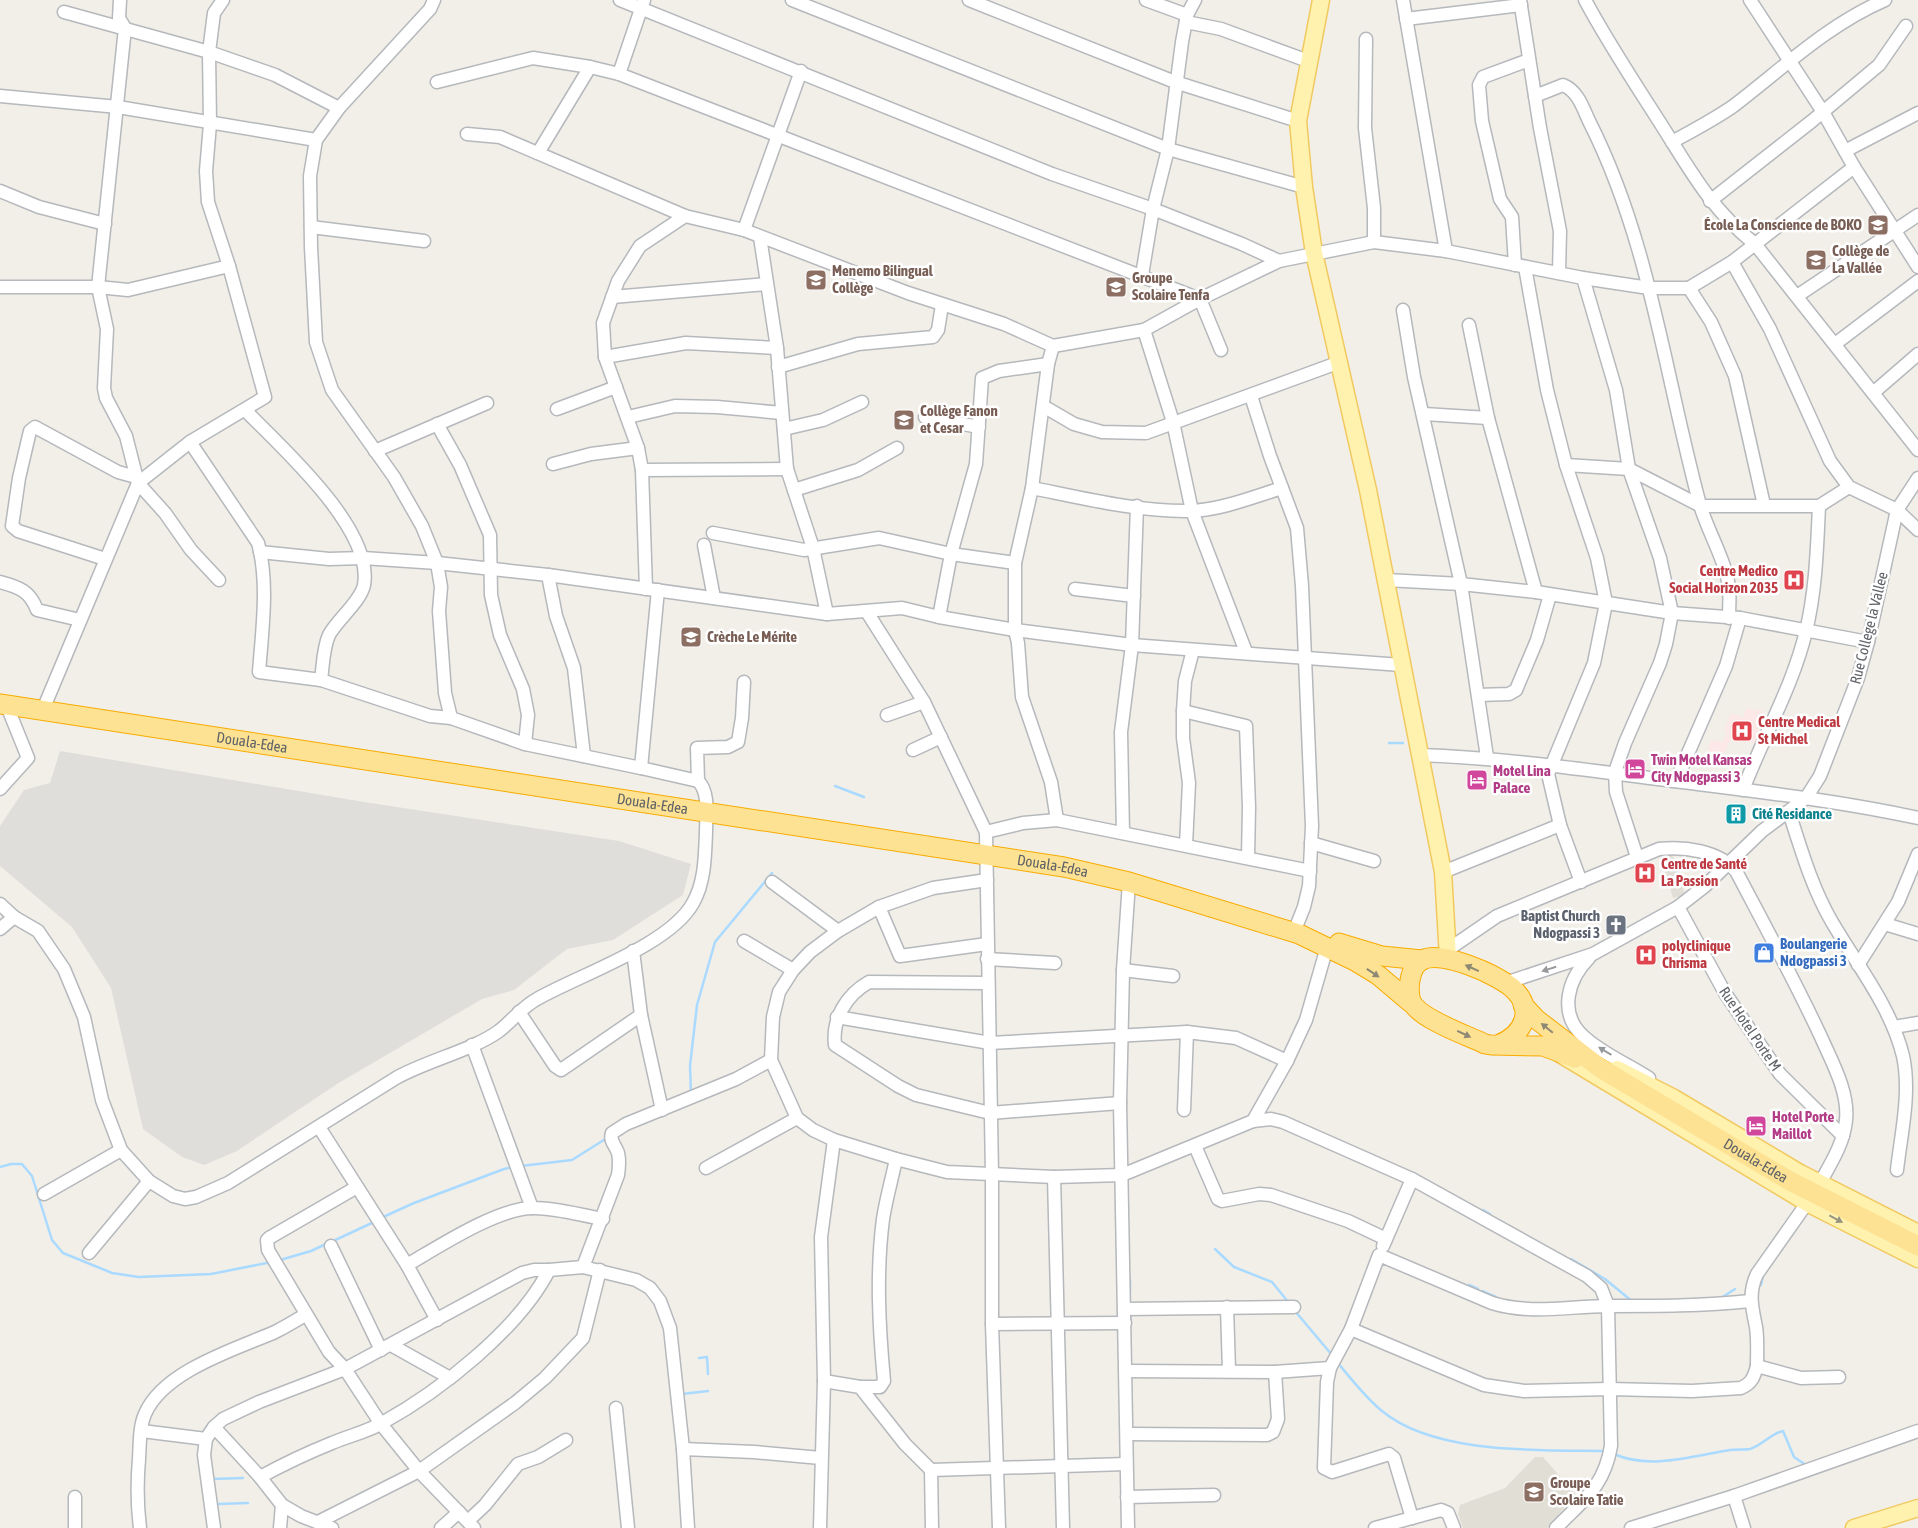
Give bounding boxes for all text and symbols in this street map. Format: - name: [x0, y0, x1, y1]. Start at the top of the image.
- school or university icon: École La Conscience de BOKO: [1866, 213, 1890, 237]
- place label: École La Conscience de BOKO: [1704, 216, 1862, 233]
- place label: Collège de La Vallée: [1832, 242, 1890, 276]
- school or university icon: Collège de La Vallée: [1804, 248, 1828, 272]
- place label: Menemo Bilingual Collège: [832, 262, 934, 296]
- school or university icon: Menemo Bilingual Collège: [804, 268, 828, 292]
- place label: Groupe Scolaire Tenfa: [1132, 269, 1210, 303]
- school or university icon: Groupe Scolaire Tenfa: [1104, 275, 1128, 299]
- place label: Collège Fanon et Cesar: [920, 402, 998, 436]
- school or university icon: Collège Fanon et Cesar: [892, 408, 916, 432]
- place label: Centre Medico Social Horizon 2035: [1669, 562, 1778, 596]
- hospital icon: Centre Medico Social Horizon 2035: [1782, 568, 1806, 592]
- street label: Rue College la Vallee: [1846, 570, 1891, 686]
- school or university icon: Crèche Le Mérite: [679, 625, 703, 649]
- place label: Crèche Le Mérite: [707, 628, 797, 645]
- place label: Centre Medical St Michel: [1758, 713, 1841, 747]
- hospital icon: Centre Medical St Michel: [1730, 719, 1754, 743]
- street label: Douala-Edea: [215, 728, 289, 756]
- place label: Twin Motel Kansas City Ndogpassi 3: [1651, 751, 1752, 785]
- hotel icon: Twin Motel Kansas City Ndogpassi 3: [1623, 757, 1647, 781]
- place label: Motel Lina Palace: [1493, 762, 1551, 796]
- hotel icon: Motel Lina Palace: [1465, 768, 1489, 792]
- street label: Douala-Edea: [616, 790, 689, 817]
- building icon: Cité Residance: [1724, 802, 1748, 826]
- place label: Cité Residance: [1752, 805, 1832, 822]
- street label: Douala-Edea: [1016, 851, 1090, 880]
- place label: Centre de Santé La Passion: [1661, 855, 1747, 889]
- hospital icon: Centre de Santé La Passion: [1633, 861, 1657, 885]
- place label: Baptist Church Ndogpassi 3: [1521, 907, 1600, 941]
- church icon: Baptist Church Ndogpassi 3: [1604, 913, 1628, 937]
- place label: Boulangerie Ndogpassi 3: [1780, 935, 1847, 969]
- place label: polyclinique Chrisma: [1662, 937, 1731, 971]
- shop icon: Boulangerie Ndogpassi 3: [1752, 941, 1776, 965]
- hospital icon: polyclinique Chrisma: [1634, 943, 1658, 967]
- one-way arrow: [1465, 963, 1479, 971]
- one-way arrow: [1541, 966, 1556, 974]
- one-way arrow: [1366, 968, 1380, 977]
- street label: Rue Hotel Porte M: [1716, 983, 1785, 1074]
- one-way arrow: [1541, 1023, 1554, 1034]
- one-way arrow: [1457, 1030, 1471, 1038]
- one-way arrow: [1599, 1047, 1612, 1056]
- place label: Hotel Porte Maillot: [1772, 1108, 1834, 1142]
- hotel icon: Hotel Porte Maillot: [1744, 1114, 1768, 1138]
- street label: Douala-Edea: [1721, 1135, 1791, 1186]
- one-way arrow: [1829, 1215, 1844, 1223]
- place label: Groupe Scolaire Tatie: [1550, 1474, 1624, 1508]
- school or university icon: Groupe Scolaire Tatie: [1522, 1480, 1546, 1504]

